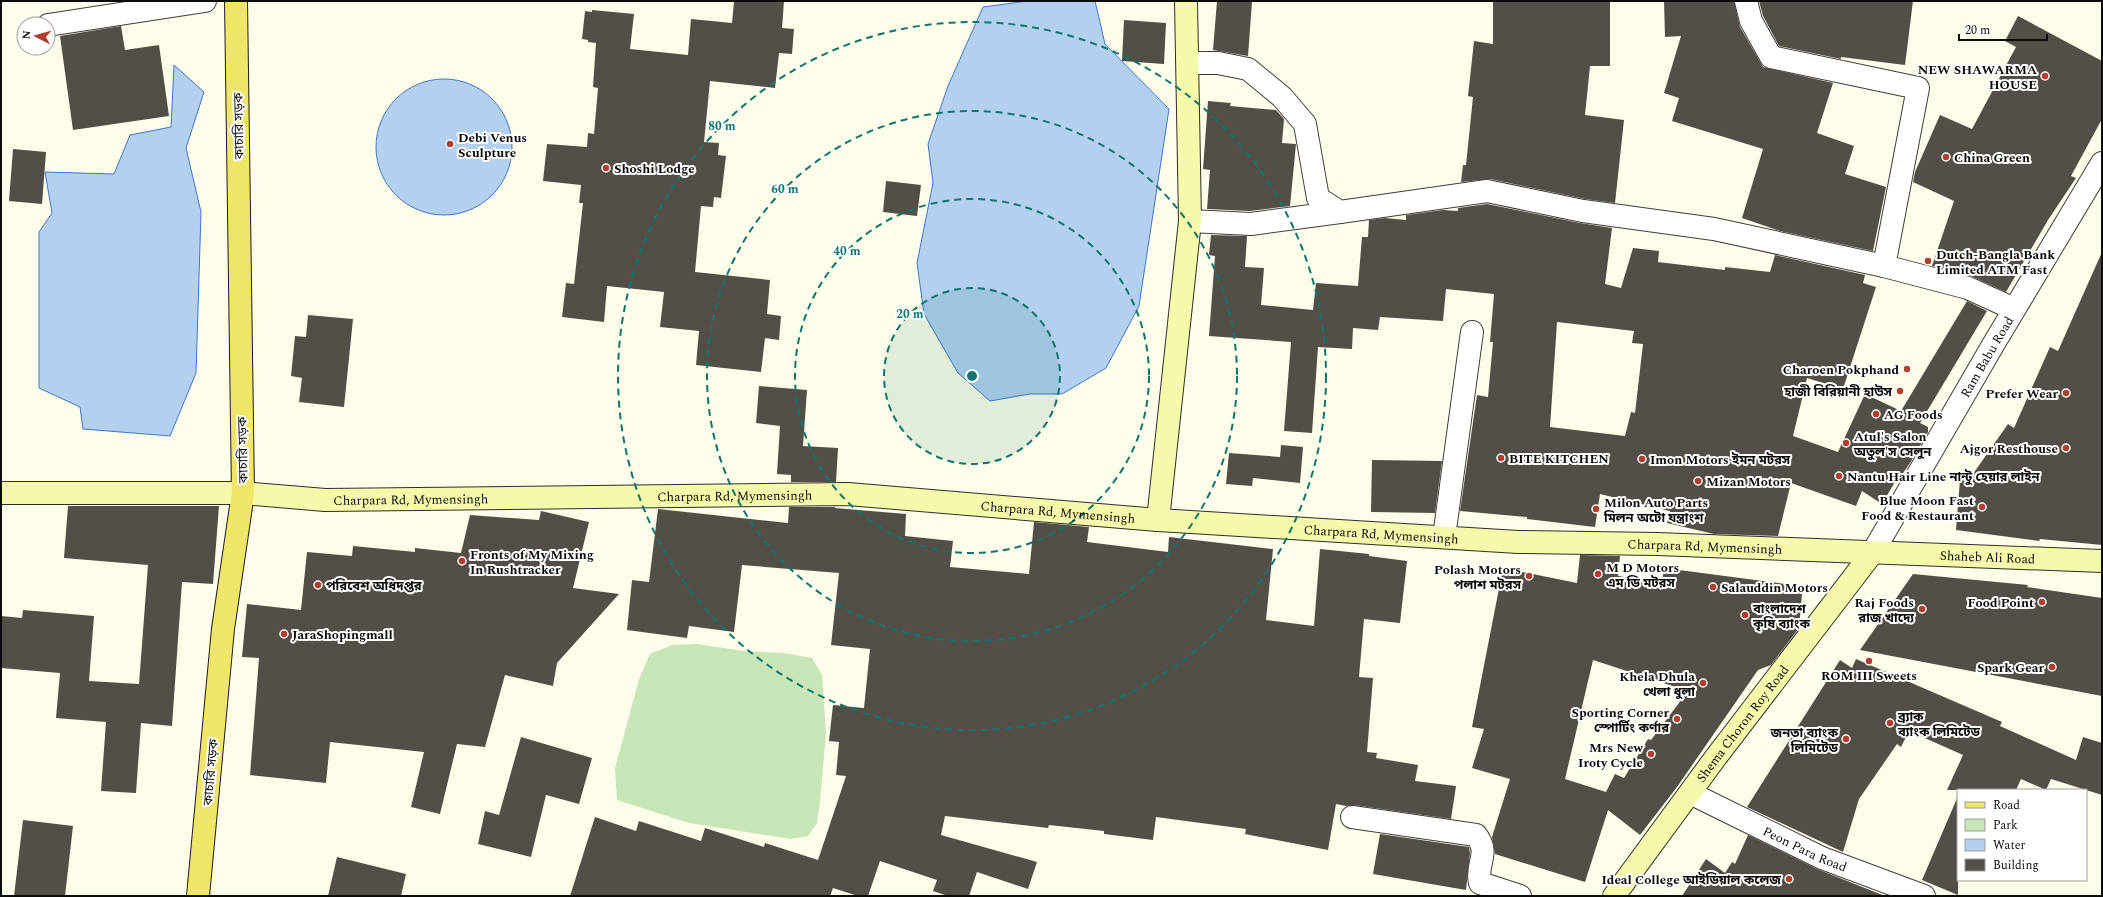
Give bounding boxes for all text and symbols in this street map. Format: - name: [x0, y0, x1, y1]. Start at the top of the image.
- north arrow: [16, 16, 56, 56]
- scale bar: [1959, 16, 2047, 42]
- text: 20 m: [1965, 21, 1990, 40]
- text: N: [18, 30, 35, 40]
- place label: NEW SHAWARMA HOUSE: [1918, 60, 2037, 95]
- marker: NEW SHAWARMA HOUSE: [2040, 71, 2050, 81]
- street label: কাচারি সড়ক: [228, 92, 250, 161]
- text: 80 m: [708, 117, 736, 136]
- place label: Debi Venus Sculpture: [458, 128, 527, 163]
- marker: Debi Venus Sculpture: [445, 139, 455, 149]
- place label: China Green: [1954, 148, 2030, 168]
- marker: China Green: [1941, 152, 1951, 162]
- place label: Shoshi Lodge: [614, 159, 695, 179]
- marker: Shoshi Lodge: [601, 163, 611, 173]
- text: 60 m: [771, 180, 799, 199]
- text: 40 m: [833, 242, 861, 261]
- place label: Dutch-Bangla Bank Limited ATM Fast: [1936, 245, 2055, 280]
- marker: Dutch-Bangla Bank Limited ATM Fast: [1923, 256, 1933, 266]
- text: 20 m: [896, 305, 924, 324]
- street label: Ram Babu Road: [1956, 312, 2019, 402]
- place label: Charoen Pokphand: [1783, 360, 1899, 380]
- marker: Charoen Pokphand: [1902, 364, 1912, 374]
- centre of rings: [965, 369, 979, 383]
- place label: হাজী বিরিয়ানী হাউস: [1783, 382, 1893, 402]
- place label: Prefer Wear: [1985, 384, 2058, 404]
- marker: হাজী বিরিয়ানী হাউস: [1895, 386, 1905, 396]
- marker: Prefer Wear: [2061, 388, 2071, 398]
- place label: AG Foods: [1884, 405, 1943, 425]
- marker: AG Foods: [1871, 409, 1881, 419]
- street label: কাচারি সড়ক: [232, 416, 254, 485]
- place label: Atul's Salon অতুল'স সেলুন: [1853, 427, 1932, 462]
- marker: Atul's Salon অতুল'স সেলুন: [1841, 438, 1851, 448]
- place label: Ajgor Resthouse: [1960, 439, 2058, 459]
- marker: Ajgor Resthouse: [2061, 443, 2071, 453]
- place label: BITE KITCHEN: [1509, 449, 1609, 469]
- place label: Imon Motors ইমন মটরস: [1650, 450, 1791, 470]
- marker: BITE KITCHEN: [1496, 453, 1506, 463]
- marker: Imon Motors ইমন মটরস: [1637, 454, 1647, 464]
- place label: Nantu Hair Line নান্টু হেয়ার লাইন: [1847, 467, 2040, 487]
- marker: Nantu Hair Line নান্টু হেয়ার লাইন: [1834, 471, 1844, 481]
- place label: Mizan Motors: [1706, 472, 1791, 492]
- marker: Mizan Motors: [1693, 476, 1703, 486]
- street label: Charpara Rd, Mymensingh: [657, 485, 813, 507]
- street label: Charpara Rd, Mymensingh: [333, 489, 489, 511]
- place label: Blue Moon Fast Food & Restaurant: [1861, 491, 1974, 526]
- place label: Milon Auto Parts মিলন অটো যন্ত্রাংশ: [1603, 493, 1708, 528]
- street label: Charpara Rd, Mymensingh: [980, 496, 1136, 529]
- marker: Blue Moon Fast Food & Restaurant: [1977, 502, 1987, 512]
- marker: Milon Auto Parts মিলন অটো যন্ত্রাংশ: [1591, 504, 1601, 514]
- street label: Charpara Rd, Mymensingh: [1303, 520, 1460, 549]
- street label: Charpara Rd, Mymensingh: [1627, 535, 1783, 560]
- place label: Fronts of My Mixing In Rushtracker: [470, 545, 594, 580]
- street label: Shaheb Ali Road: [1940, 546, 2036, 569]
- marker: Fronts of My Mixing In Rushtracker: [457, 556, 467, 566]
- place label: M D Motors এম ডি মটরস: [1606, 558, 1679, 593]
- place label: Polash Motors পলাশ মটরস: [1434, 560, 1522, 595]
- marker: M D Motors এম ডি মটরস: [1593, 569, 1603, 579]
- marker: Polash Motors পলাশ মটরস: [1524, 571, 1534, 581]
- place label: পরিবেশ অধিদপ্তর: [326, 576, 422, 596]
- place label: Salauddin Motors: [1721, 578, 1828, 598]
- marker: পরিবেশ অধিদপ্তর: [313, 580, 323, 590]
- marker: Salauddin Motors: [1708, 582, 1718, 592]
- place label: Raj Foods রাজ খাদ্যে: [1854, 593, 1914, 628]
- place label: Food Point: [1967, 593, 2034, 613]
- marker: Food Point: [2037, 597, 2047, 607]
- place label: বাংলাদেশ কৃষি ব্যাংক: [1752, 599, 1810, 634]
- marker: Raj Foods রাজ খাদ্যে: [1917, 604, 1927, 614]
- marker: বাংলাদেশ কৃষি ব্যাংক: [1740, 610, 1750, 620]
- place label: JaraShopingmall: [292, 625, 393, 645]
- marker: JaraShopingmall: [279, 629, 289, 639]
- marker: ROM III Sweets: [1864, 656, 1874, 666]
- place label: Spark Gear: [1977, 658, 2044, 678]
- street label: Shema Choron Roy Road: [1692, 661, 1794, 787]
- marker: Spark Gear: [2047, 662, 2057, 672]
- place label: ROM III Sweets: [1821, 666, 1917, 686]
- place label: Khela Dhula খেলা ধুলা: [1619, 667, 1695, 702]
- marker: Khela Dhula খেলা ধুলা: [1698, 678, 1708, 688]
- place label: Sporting Corner স্পোর্টিং কর্ণার: [1572, 703, 1669, 738]
- place label: ব্র্যাক ব্যাংক লিমিটেড: [1897, 707, 1981, 742]
- marker: Sporting Corner স্পোর্টিং কর্ণার: [1672, 714, 1682, 724]
- marker: ব্র্যাক ব্যাংক লিমিটেড: [1885, 718, 1895, 728]
- place label: জনতা ব্যাংক লিমিটেড: [1770, 723, 1839, 758]
- marker: জনতা ব্যাংক লিমিটেড: [1841, 734, 1851, 744]
- street label: কাচারি সড়ক: [198, 737, 224, 807]
- place label: Mrs New Iroty Cycle: [1578, 738, 1644, 773]
- marker: Mrs New Iroty Cycle: [1646, 749, 1656, 759]
- legend: [1957, 789, 2087, 881]
- text: Road: [1993, 796, 2020, 815]
- text: Park: [1993, 816, 2018, 835]
- street label: Peon Para Road: [1759, 821, 1850, 877]
- text: Water: [1993, 836, 2025, 855]
- text: Building: [1993, 856, 2039, 875]
- place label: Ideal College আইডিয়াল কলেজ: [1601, 870, 1781, 890]
- marker: Ideal College আইডিয়াল কলেজ: [1784, 874, 1794, 884]

